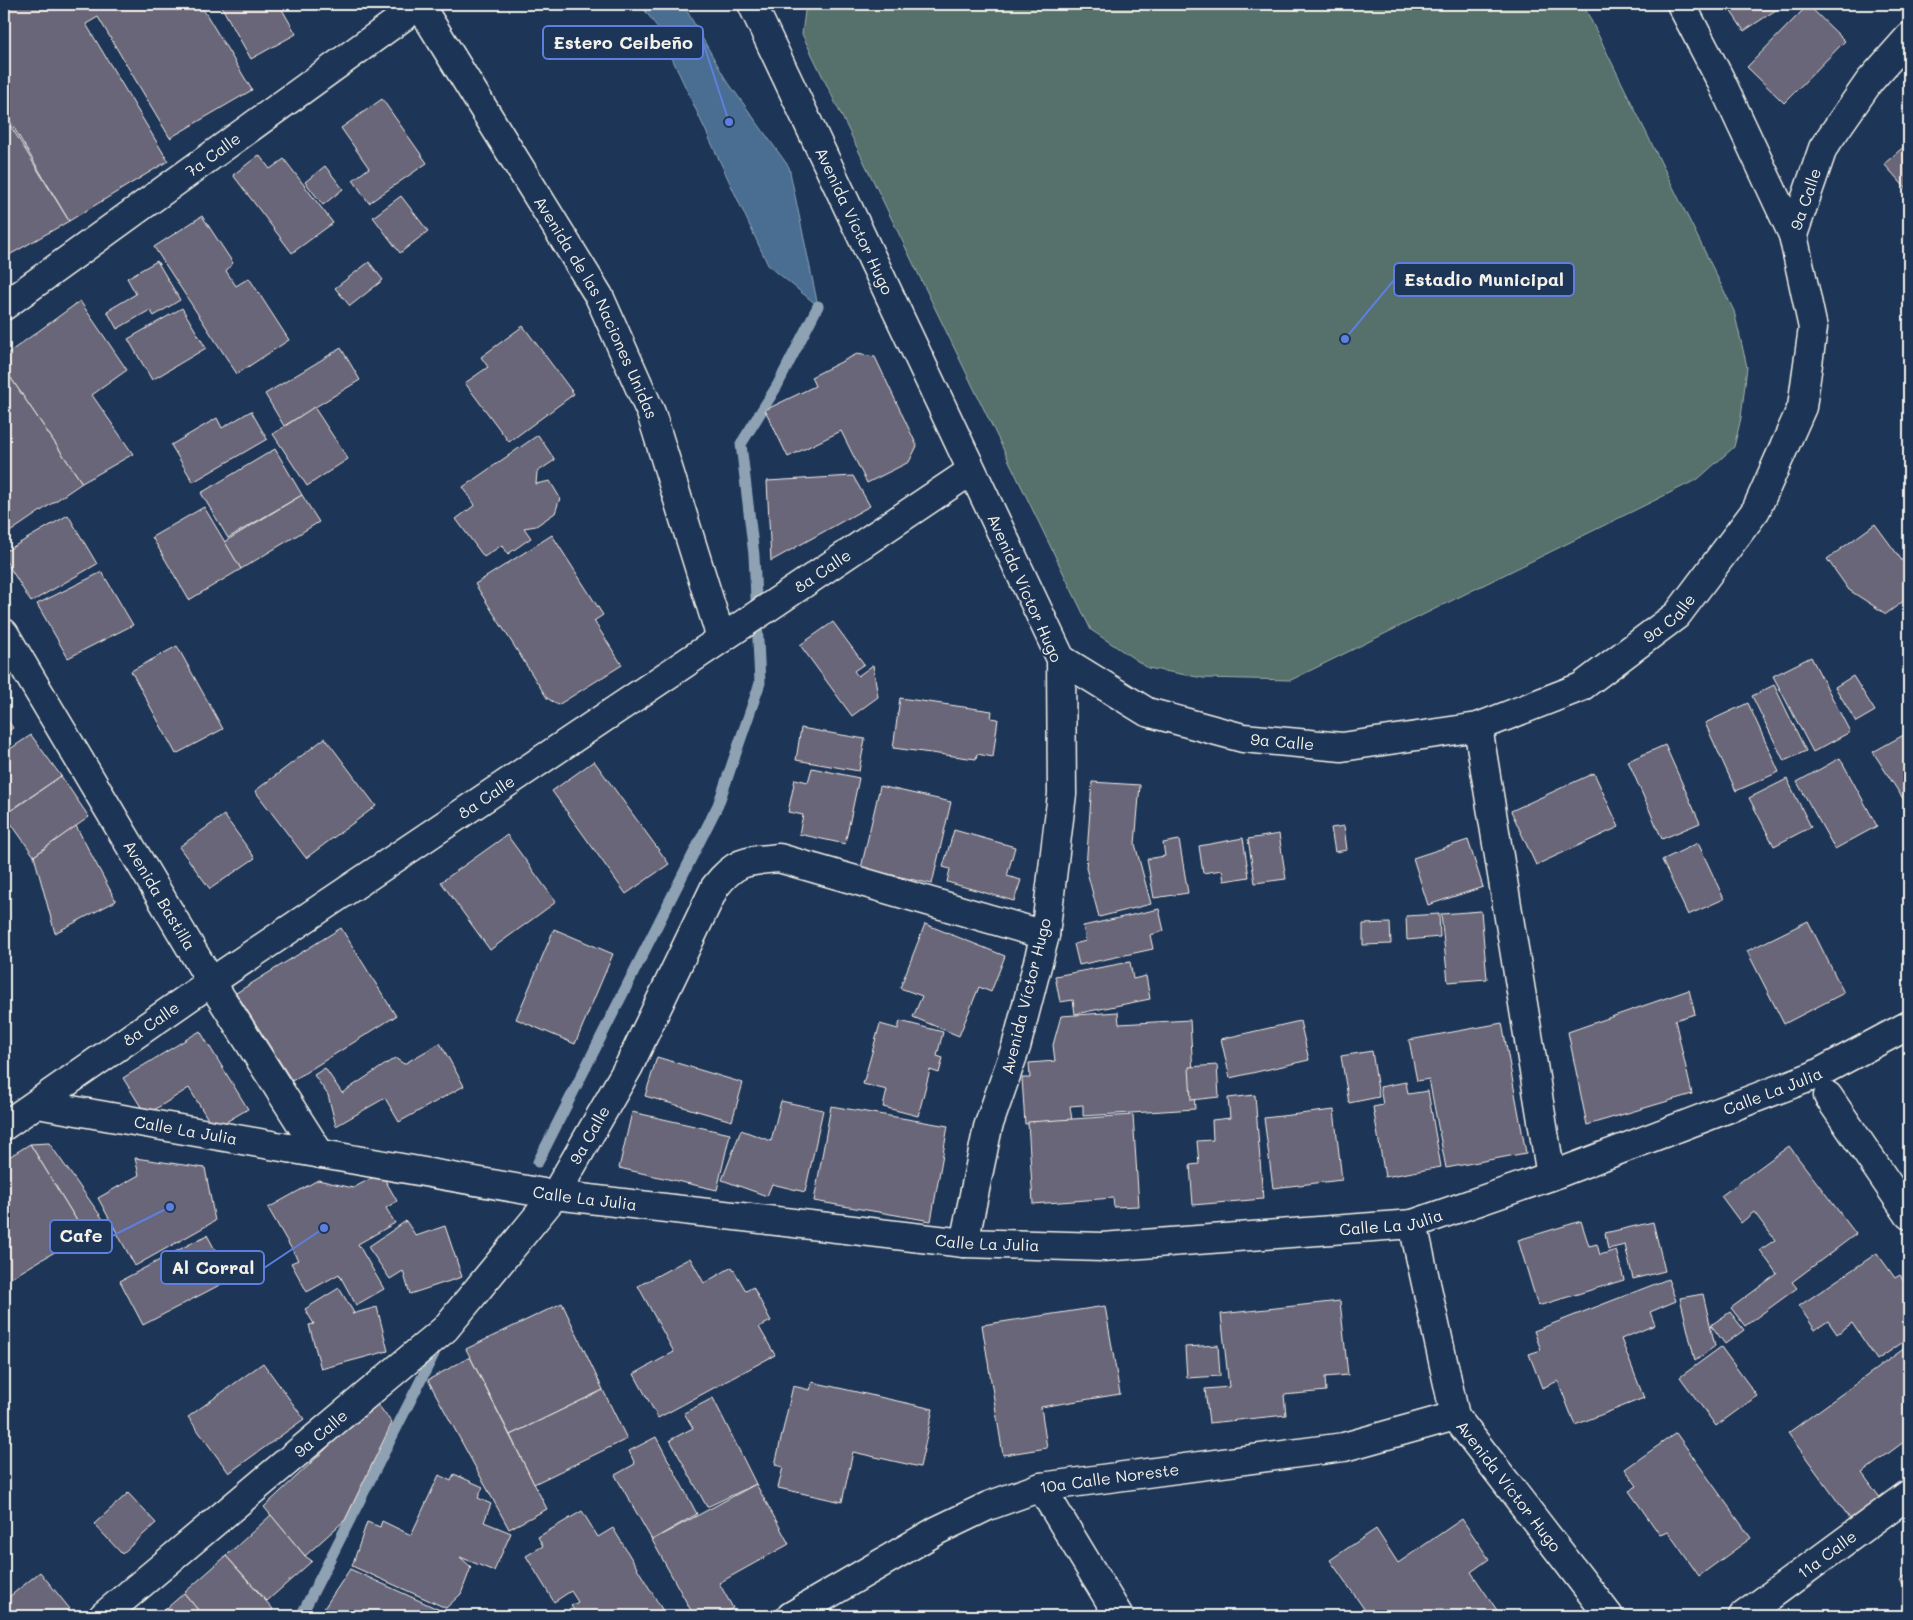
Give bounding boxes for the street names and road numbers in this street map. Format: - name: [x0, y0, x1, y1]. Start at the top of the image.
- street label: 7a Calle: [181, 127, 244, 181]
- street label: Avenida Víctor Hugo: [811, 144, 899, 298]
- street label: 9a Calle: [1785, 165, 1825, 232]
- street label: Avenida de las Naciones Unidas: [530, 192, 663, 421]
- street label: Avenida Víctor Hugo: [983, 510, 1068, 665]
- street label: 8a Calle: [790, 544, 855, 597]
- street label: 9a Calle: [1639, 589, 1699, 647]
- street label: 9a Calle: [1250, 728, 1315, 754]
- street label: 8a Calle: [454, 770, 519, 823]
- street label: Avenida Bastilla: [119, 836, 201, 954]
- street label: Avenida Víctor Hugo: [996, 916, 1055, 1076]
- street label: 8a Calle: [118, 996, 183, 1050]
- street label: Calle La Julia: [1720, 1062, 1826, 1119]
- street label: 9a Calle: [564, 1102, 614, 1168]
- street label: Calle La Julia: [133, 1110, 239, 1149]
- street label: Calle La Julia: [531, 1180, 638, 1215]
- street label: Calle La Julia: [1339, 1204, 1445, 1239]
- street label: Calle La Julia: [934, 1229, 1040, 1255]
- street label: 9a Calle: [289, 1404, 351, 1462]
- street label: Avenida Víctor Hugo: [1452, 1416, 1567, 1556]
- street label: 10a Calle Noreste: [1038, 1458, 1180, 1497]
- street label: 11a Calle: [1793, 1525, 1860, 1583]

